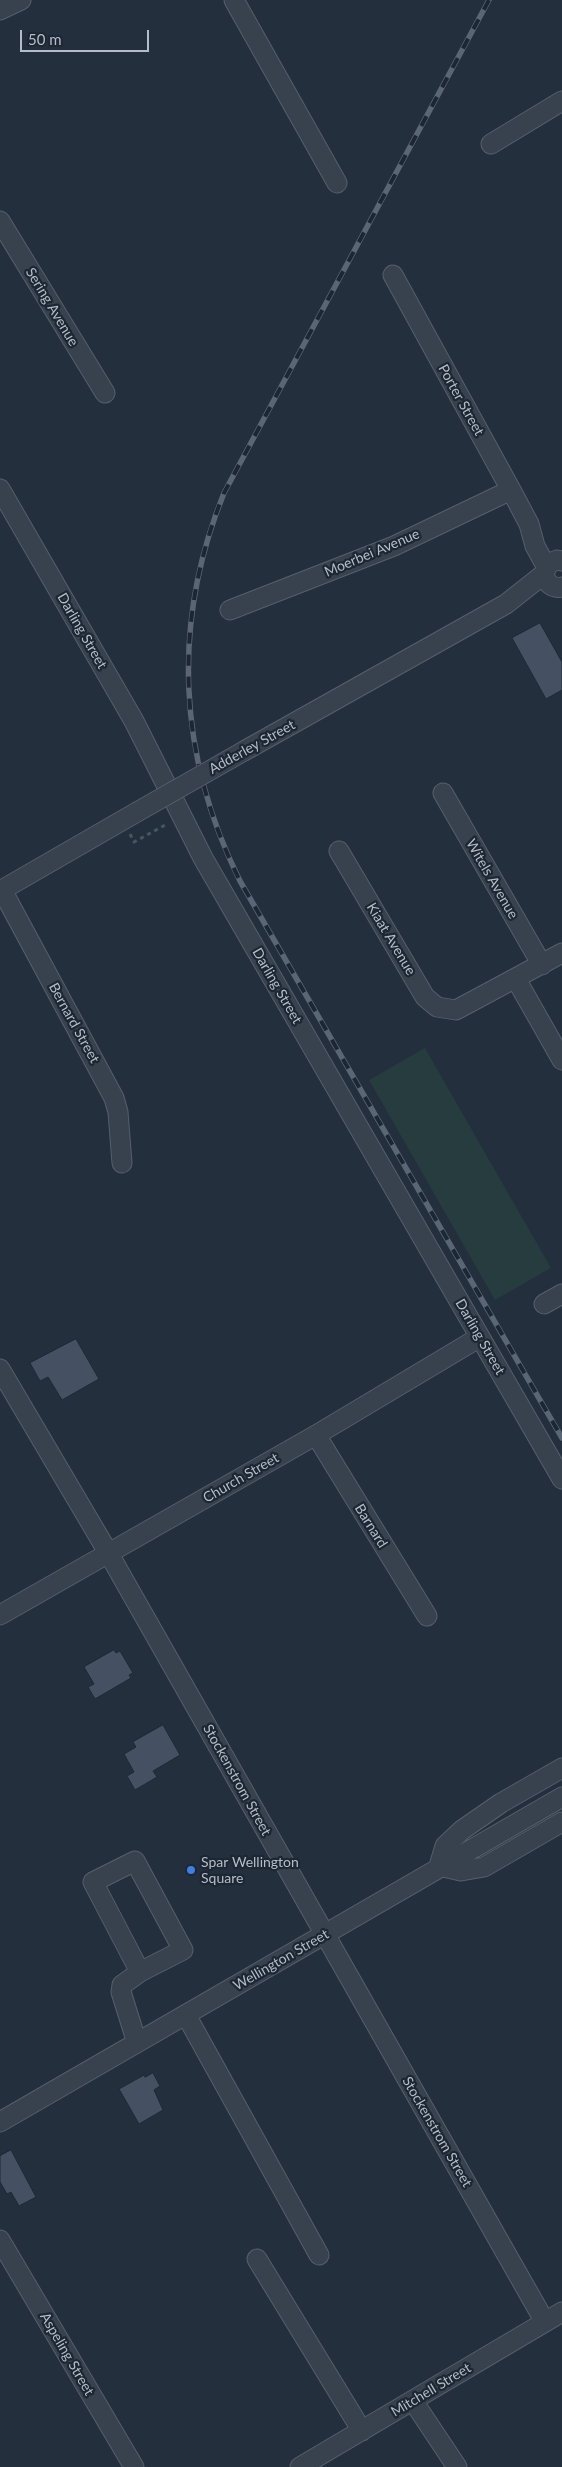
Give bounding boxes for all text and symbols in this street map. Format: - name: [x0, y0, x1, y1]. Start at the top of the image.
- scale bar: [22, 20, 151, 52]
- text: 50 m: [28, 30, 62, 48]
- street label: Sering Avenue: [22, 265, 82, 349]
- street label: Porter Street: [435, 361, 487, 439]
- street label: Moerbei Avenue: [322, 525, 422, 581]
- street label: Darling Street: [54, 590, 110, 672]
- street label: Adderley Street: [206, 716, 298, 778]
- street label: Witels Avenue: [462, 836, 522, 922]
- street label: Kiaat Avenue: [363, 900, 419, 978]
- street label: Darling Street: [249, 945, 305, 1027]
- street label: Bernard Street: [45, 980, 103, 1066]
- street label: Darling Street: [452, 1296, 508, 1378]
- street label: Church Street: [200, 1450, 282, 1506]
- street label: Barnard: [351, 1501, 391, 1551]
- street label: Stockenstrom Street: [199, 1721, 275, 1839]
- place label: Spar Wellington Square: [201, 1854, 299, 1886]
- marker: Spar Wellington Square: [185, 1864, 197, 1876]
- street label: Wellington Street: [230, 1926, 332, 1994]
- street label: Stockenstrom Street: [399, 2074, 475, 2190]
- street label: Aspeling Street: [36, 2310, 98, 2398]
- street label: Mitchell Street: [388, 2360, 474, 2420]

